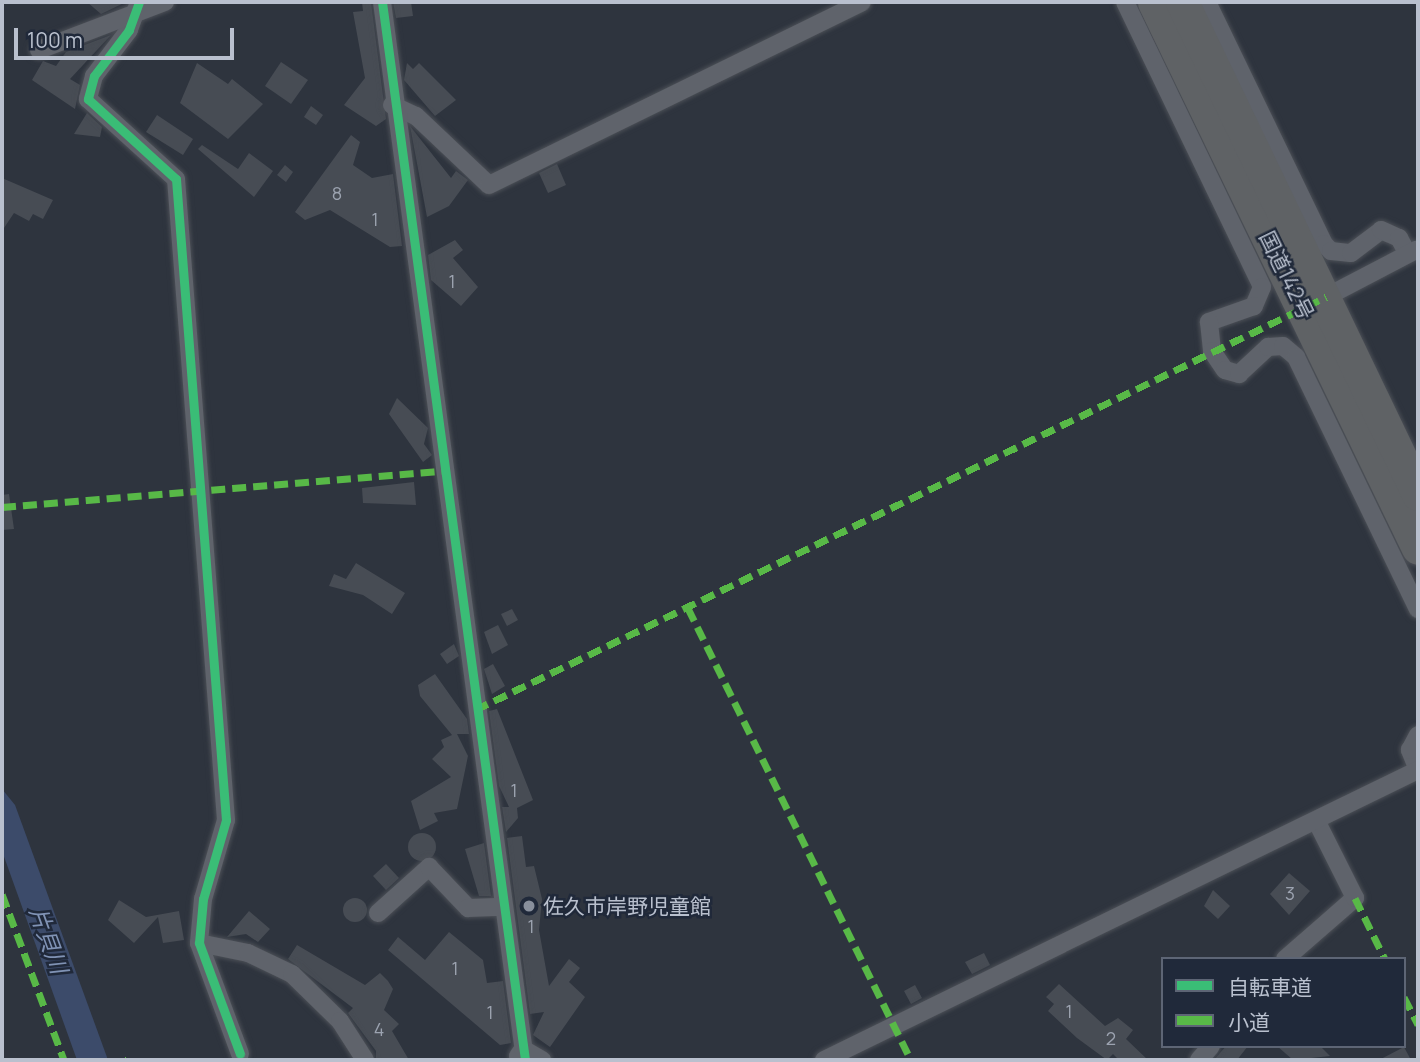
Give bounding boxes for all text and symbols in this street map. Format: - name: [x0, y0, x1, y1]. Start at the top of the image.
- scale bar: [18, 14, 238, 58]
- text: 100 m: [27, 26, 83, 54]
- house number: 8: [332, 182, 342, 204]
- house number: 1: [371, 208, 379, 230]
- street label: 国道142号: [1255, 227, 1319, 323]
- house number: 1: [448, 270, 456, 292]
- house number: 1: [510, 779, 518, 801]
- house number: 3: [1285, 882, 1295, 904]
- place label: 佐久市岸野児童館: [543, 893, 711, 919]
- marker: 佐久市岸野児童館: [521, 898, 537, 914]
- water label: 片貝川: [24, 903, 74, 977]
- house number: 1: [527, 915, 535, 937]
- house number: 1: [451, 957, 459, 979]
- legend: [1161, 957, 1406, 1048]
- text: 自転車道: [1228, 973, 1312, 1001]
- house number: 1: [1065, 1000, 1073, 1022]
- house number: 1: [486, 1001, 494, 1023]
- text: 小道: [1228, 1008, 1270, 1036]
- house number: 4: [374, 1018, 384, 1040]
- house number: 2: [1106, 1027, 1116, 1049]

